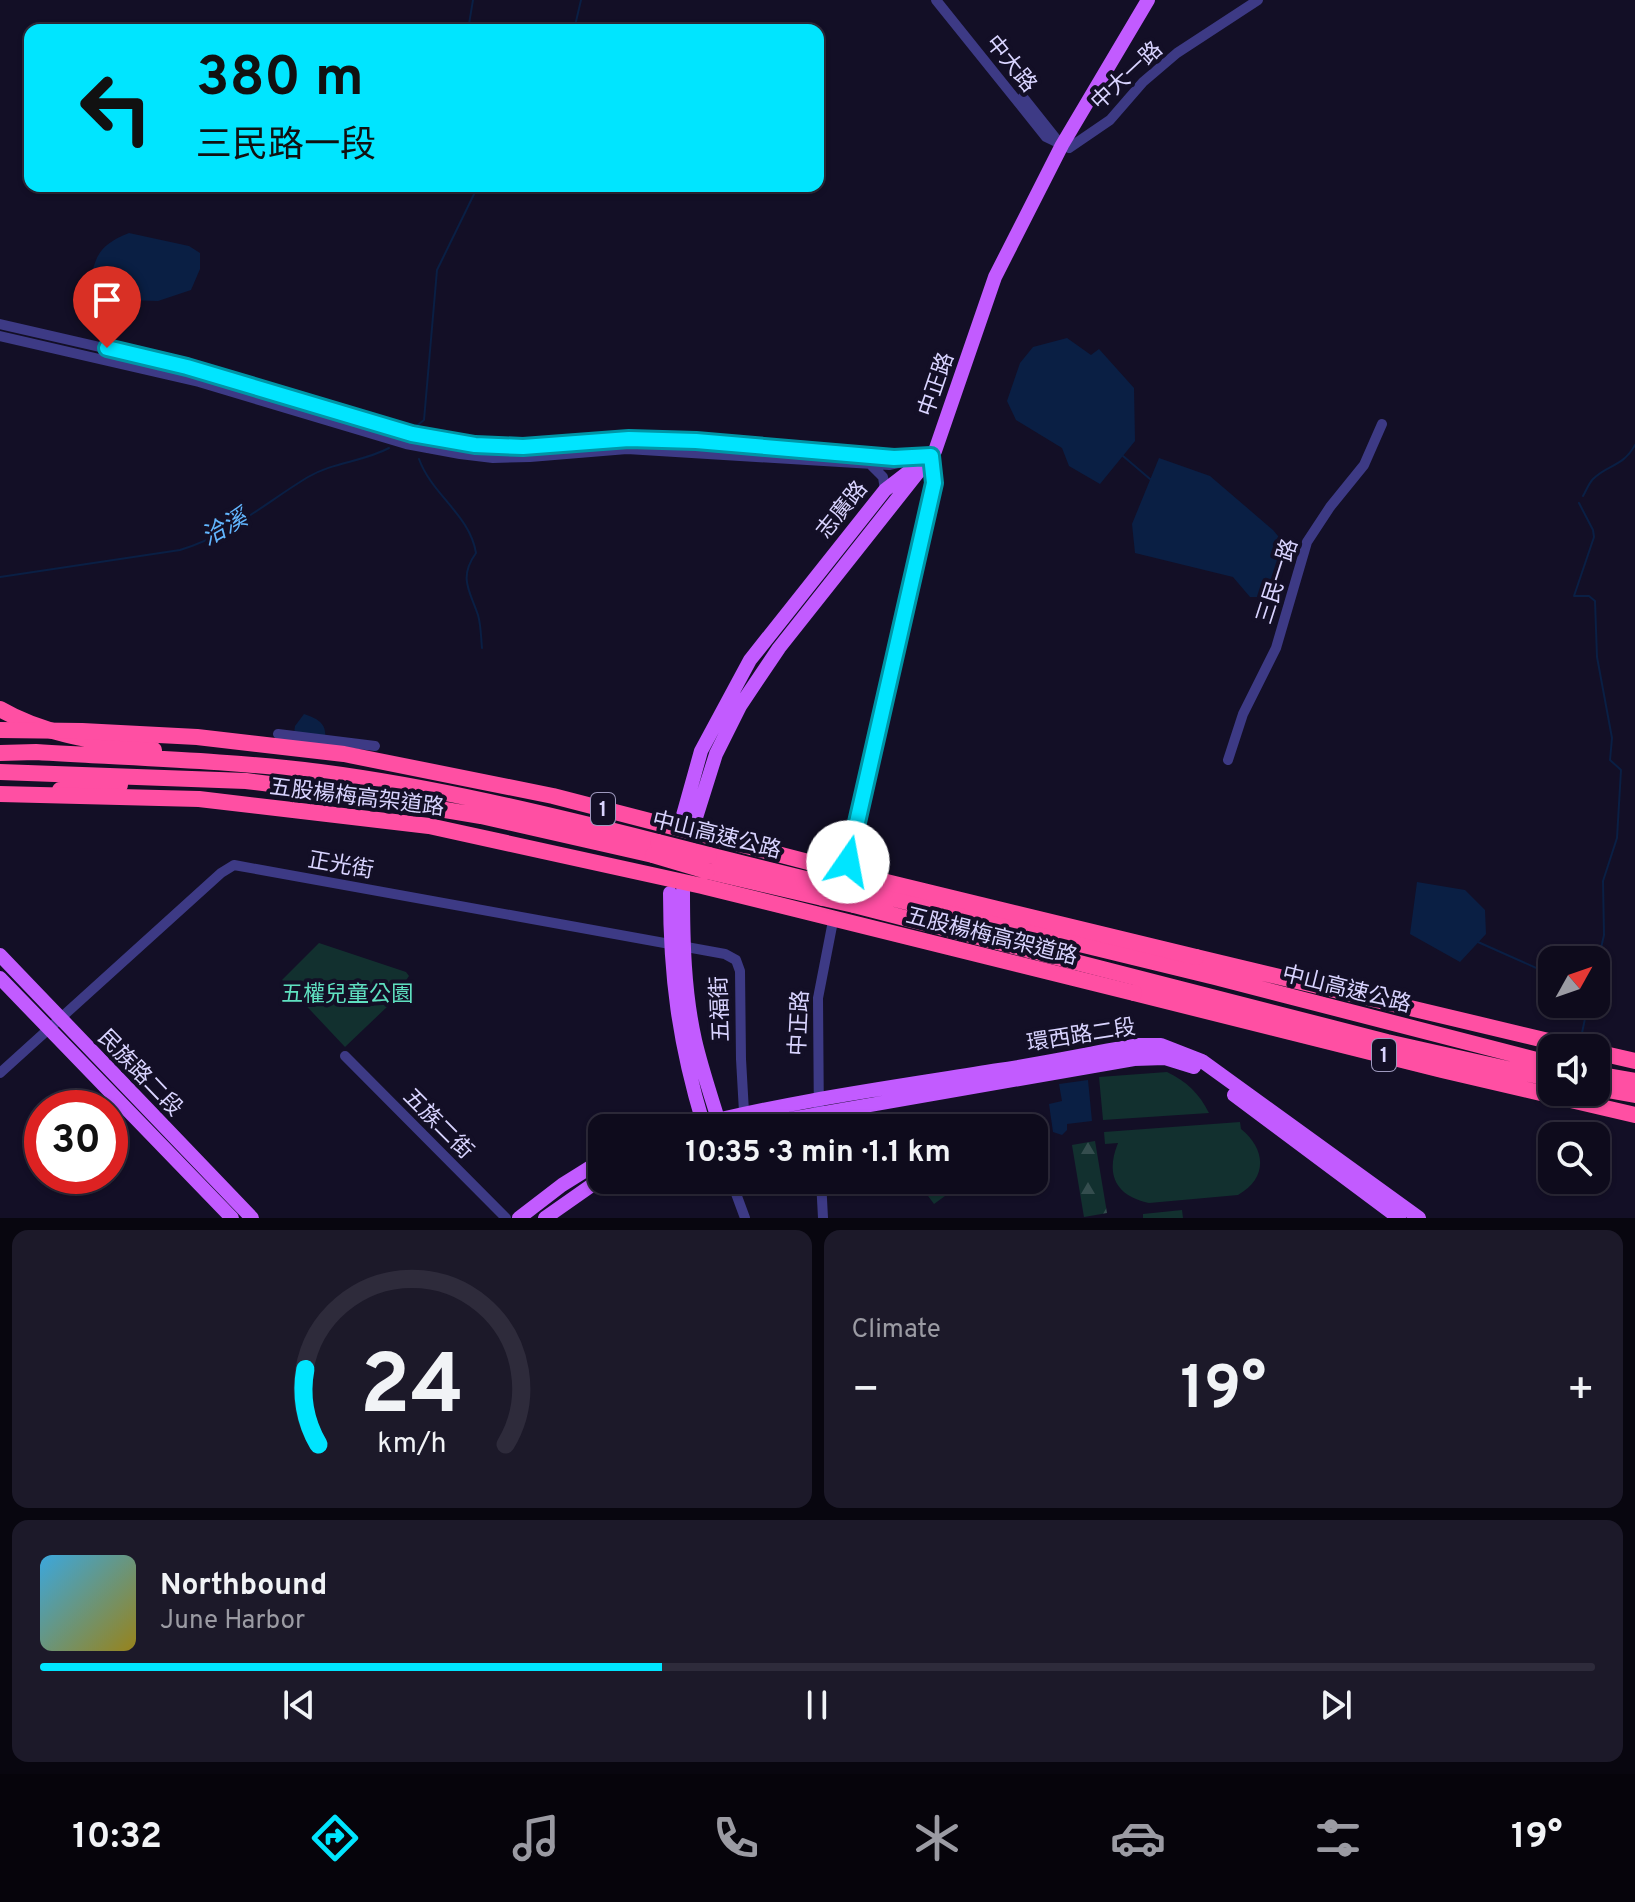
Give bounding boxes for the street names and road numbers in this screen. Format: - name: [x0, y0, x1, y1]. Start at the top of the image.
- street label: 中大路: [979, 30, 1041, 99]
- street label: 中大一路: [1086, 37, 1169, 117]
- street label: 中正路: [914, 349, 961, 420]
- street label: 志廣路: [812, 476, 874, 545]
- street label: 三民一路: [1252, 536, 1305, 628]
- street label: 五股楊梅高架道路: [268, 774, 446, 823]
- road number: 1: [591, 793, 615, 825]
- street label: 中山高速公路: [649, 807, 784, 865]
- street label: 正光街: [306, 847, 375, 885]
- street label: 五股楊梅高架道路: [903, 903, 1080, 972]
- street label: 中山高速公路: [1279, 961, 1414, 1019]
- street label: 五福街: [707, 975, 736, 1042]
- street label: 中正路: [785, 989, 816, 1057]
- street label: 環西路二段: [1025, 1015, 1138, 1058]
- street label: 民族路二段: [91, 1025, 187, 1123]
- road number: 1: [1372, 1039, 1396, 1071]
- street label: 五族二街: [397, 1084, 478, 1165]

